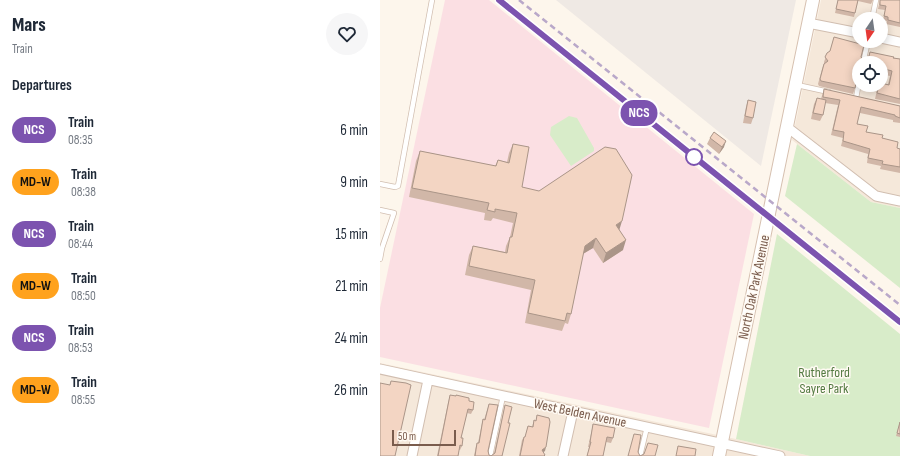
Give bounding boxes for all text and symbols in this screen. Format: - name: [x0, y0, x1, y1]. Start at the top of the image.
- north arrow: [852, 12, 888, 48]
- map controls: [852, 12, 888, 92]
- button: heart: [326, 13, 368, 55]
- text: Mars: [12, 14, 46, 37]
- text: Train: [12, 41, 33, 57]
- button: locate: [852, 56, 888, 92]
- text: Departures: [12, 76, 72, 95]
- line badge: NCS: [616, 100, 662, 126]
- text: NCS: [629, 104, 649, 121]
- text: Train: [68, 113, 94, 132]
- text: NCS: [24, 121, 44, 138]
- text: 6 min: [340, 121, 368, 140]
- text: 08:35: [68, 132, 93, 148]
- unlabelled marker: [685, 148, 703, 166]
- text: Train: [71, 165, 97, 184]
- text: MD-W: [20, 173, 51, 190]
- text: 9 min: [340, 173, 368, 192]
- text: 08:38: [71, 184, 96, 200]
- text: Train: [68, 217, 94, 236]
- text: NCS: [24, 225, 44, 242]
- text: 15 min: [336, 225, 368, 244]
- street label: North Oak Park Avenue: [735, 233, 773, 341]
- text: 08:44: [68, 236, 93, 252]
- text: Train: [71, 269, 97, 288]
- text: MD-W: [20, 277, 51, 294]
- text: 21 min: [335, 277, 368, 296]
- text: 08:50: [71, 288, 96, 304]
- text: Train: [68, 321, 94, 340]
- text: NCS: [24, 329, 44, 346]
- text: 24 min: [334, 329, 368, 348]
- text: 08:53: [68, 340, 93, 356]
- park label: Rutherford Sayre Park: [798, 364, 850, 397]
- text: Train: [71, 373, 97, 392]
- text: MD-W: [20, 381, 51, 398]
- text: 26 min: [334, 381, 368, 400]
- text: 08:55: [71, 392, 95, 408]
- street label: West Belden Avenue: [532, 395, 628, 431]
- scale bar: [392, 428, 456, 447]
- text: 50 m: [398, 430, 416, 443]

